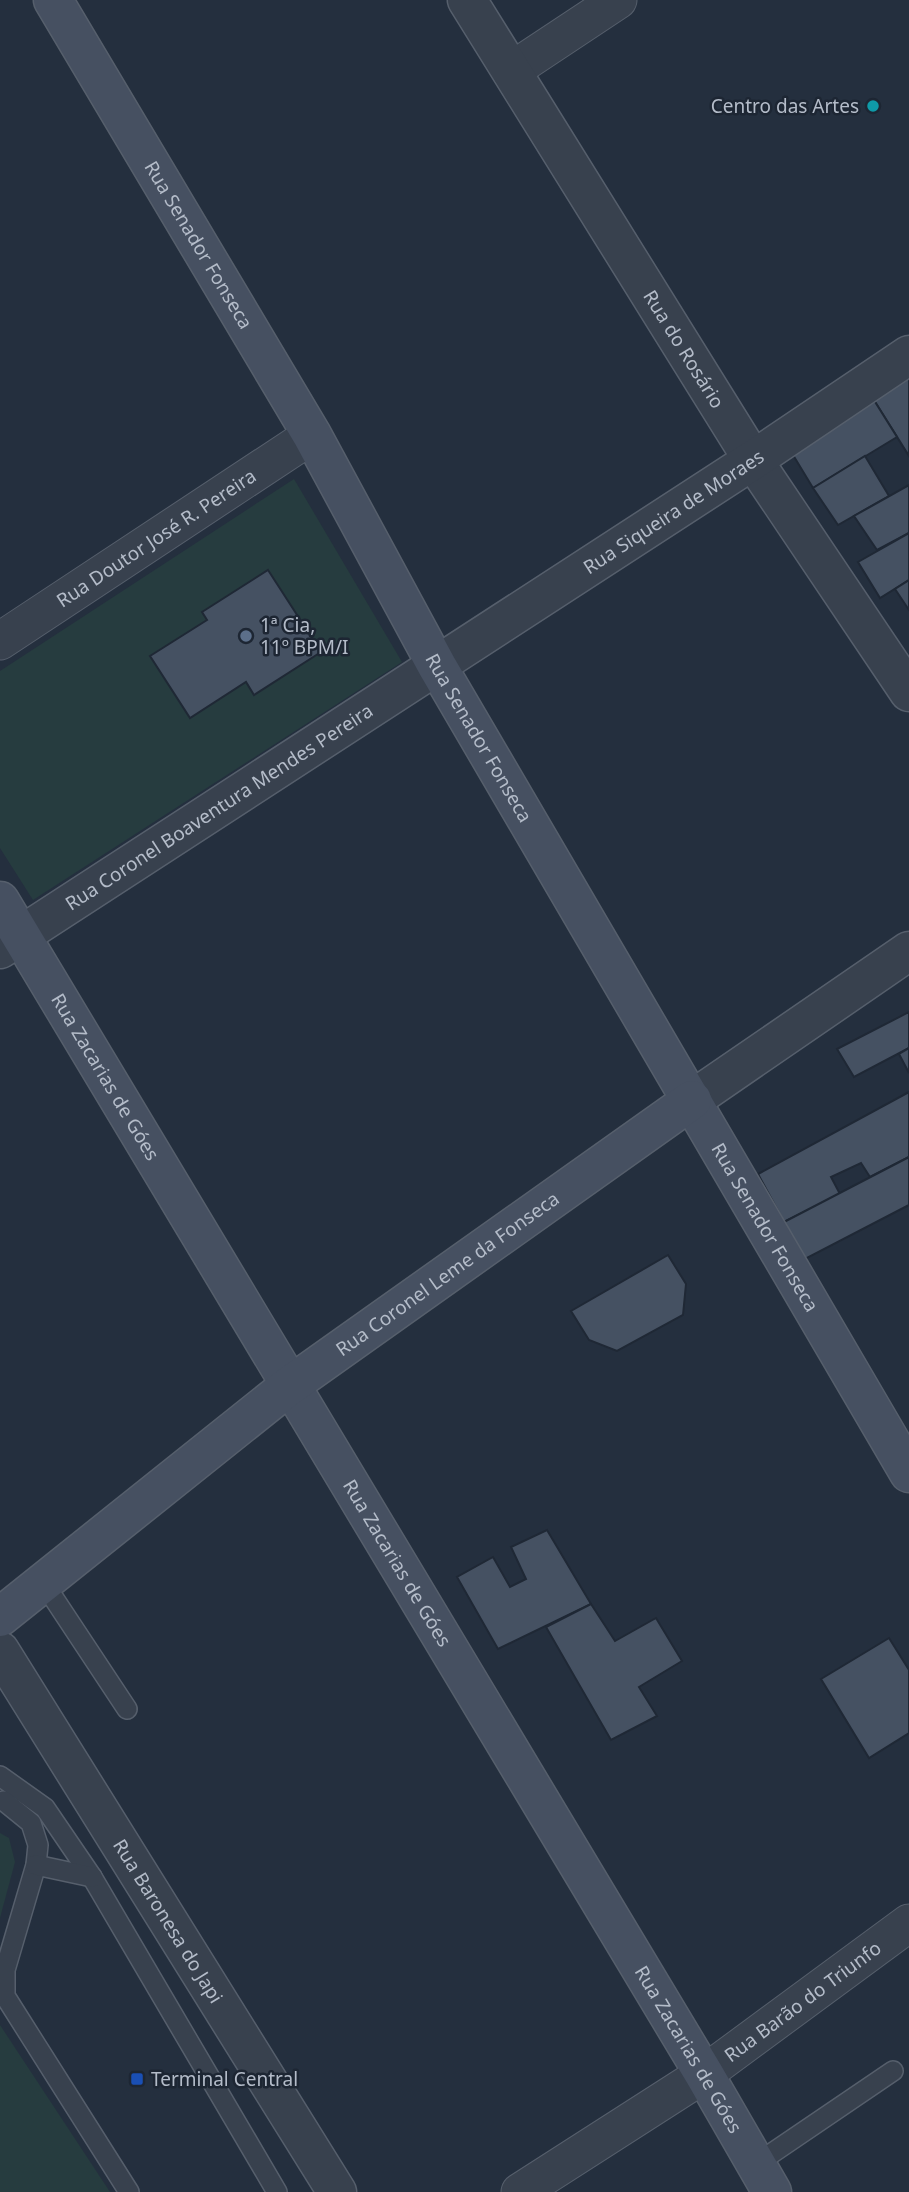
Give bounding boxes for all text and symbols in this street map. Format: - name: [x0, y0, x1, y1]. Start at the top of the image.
- place label: Centro das Artes: [711, 93, 859, 119]
- marker: Centro das Artes: [865, 98, 881, 114]
- street label: Rua Senador Fonseca: [139, 156, 259, 334]
- street label: Rua do Rosário: [637, 285, 731, 413]
- street label: Rua Siqueira de Moraes: [578, 443, 769, 580]
- street label: Rua Doutor José R. Pereira: [51, 463, 261, 613]
- place label: 1ª Cia, 11º BPM/I: [260, 612, 348, 660]
- marker: 1ª Cia, 11º BPM/I: [238, 628, 254, 644]
- street label: Rua Senador Fonseca: [420, 649, 539, 827]
- street label: Rua Coronel Boaventura Mendes Pereira: [60, 697, 378, 916]
- street label: Rua Zacarias de Góes: [45, 988, 166, 1165]
- street label: Rua Senador Fonseca: [706, 1138, 825, 1316]
- street label: Rua Coronel Leme da Fonseca: [330, 1185, 564, 1362]
- street label: Rua Zacarias de Góes: [337, 1475, 457, 1651]
- street label: Rua Baronesa do Japi: [107, 1834, 229, 2008]
- street label: Rua Barão do Triunfo: [719, 1935, 886, 2068]
- street label: Rua Zacarias de Góes: [629, 1961, 748, 2138]
- place label: Terminal Central: [151, 2066, 298, 2092]
- marker: Terminal Central: [129, 2071, 145, 2087]

